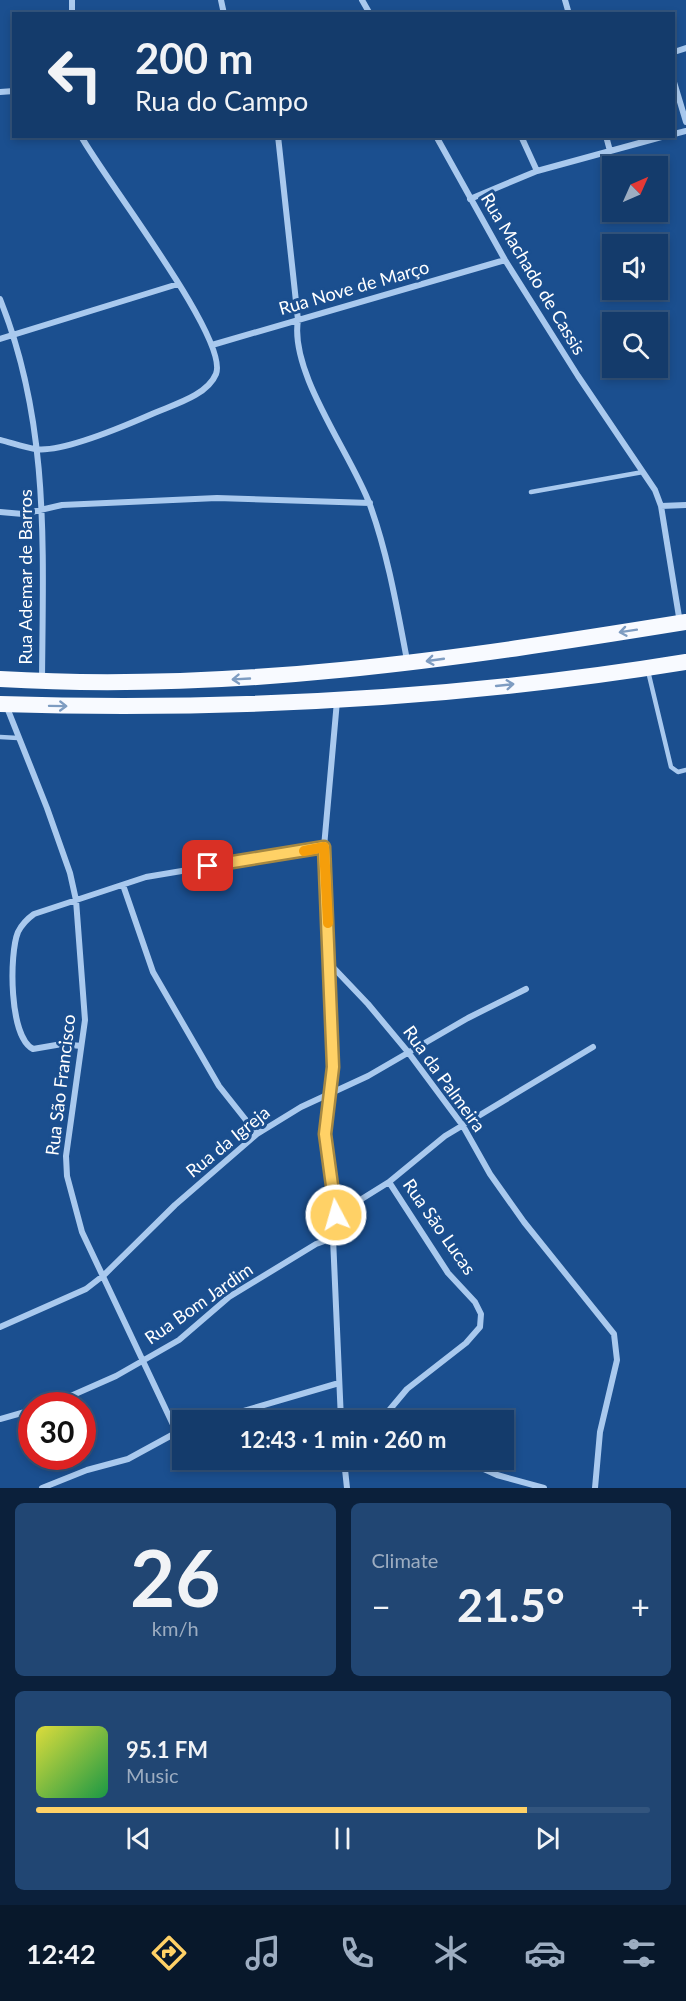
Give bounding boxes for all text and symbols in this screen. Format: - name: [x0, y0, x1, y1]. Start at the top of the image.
- text: 200 m: [135, 33, 253, 83]
- icon: left: [36, 36, 114, 114]
- text: Rua do Campo: [135, 84, 308, 117]
- north arrow: [602, 156, 668, 222]
- map controls: [602, 156, 668, 378]
- street label: Rua Machado de Cassis: [477, 188, 591, 359]
- button: sound: [602, 234, 668, 300]
- street label: Rua Nove de Março: [276, 255, 431, 319]
- button: search: [602, 312, 668, 378]
- street label: Rua Ademar de Barros: [14, 489, 36, 665]
- one-way arrow: [619, 626, 639, 637]
- one-way arrow: [426, 655, 446, 666]
- one-way arrow: [232, 674, 252, 685]
- one-way arrow: [494, 679, 514, 690]
- one-way arrow: [48, 700, 68, 712]
- pin: [182, 840, 233, 891]
- icon: arrive: [191, 849, 224, 882]
- street label: Rua São Francisco: [40, 1013, 80, 1157]
- street label: Rua da Palmeira: [399, 1021, 491, 1136]
- street label: Rua da Igreja: [181, 1101, 274, 1182]
- street label: Rua São Lucas: [399, 1174, 481, 1279]
- position arrow: [304, 1183, 368, 1247]
- street label: Rua Bom Jardim: [140, 1258, 257, 1349]
- speed limit sign: 30: [18, 1392, 96, 1470]
- text: 12:43 · 1 min · 260 m: [240, 1426, 446, 1453]
- text: 26: [130, 1530, 220, 1624]
- text: Climate: [372, 1548, 438, 1572]
- text: 21.5°: [457, 1578, 565, 1632]
- text: −: [372, 1586, 391, 1626]
- text: +: [631, 1586, 650, 1626]
- text: km/h: [152, 1616, 199, 1640]
- text: 95.1 FM: [126, 1736, 208, 1763]
- text: Music: [126, 1763, 179, 1787]
- icon: previous: [122, 1822, 155, 1855]
- icon: pause: [326, 1822, 359, 1855]
- icon: next: [531, 1822, 564, 1855]
- icon: directions: [148, 1932, 190, 1974]
- icon: music: [242, 1932, 284, 1974]
- icon: phone: [336, 1932, 378, 1974]
- icon: climate: [430, 1932, 472, 1974]
- icon: car: [524, 1932, 566, 1974]
- icon: filters: [618, 1932, 660, 1974]
- text: 12:42: [26, 1937, 96, 1970]

